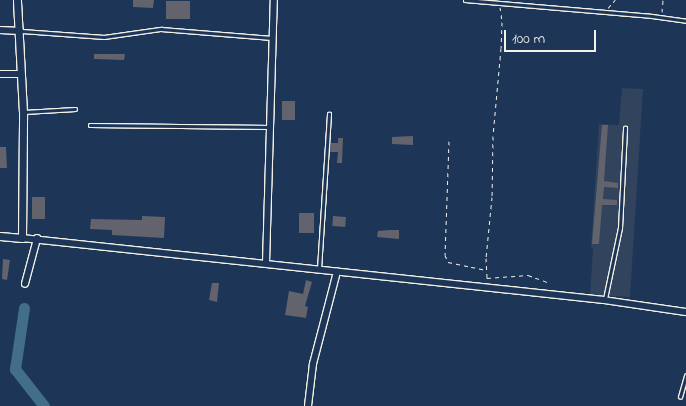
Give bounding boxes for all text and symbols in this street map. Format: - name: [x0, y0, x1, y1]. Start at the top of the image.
- scale bar: [506, 20, 598, 52]
- text: 100 m: [512, 28, 545, 50]

